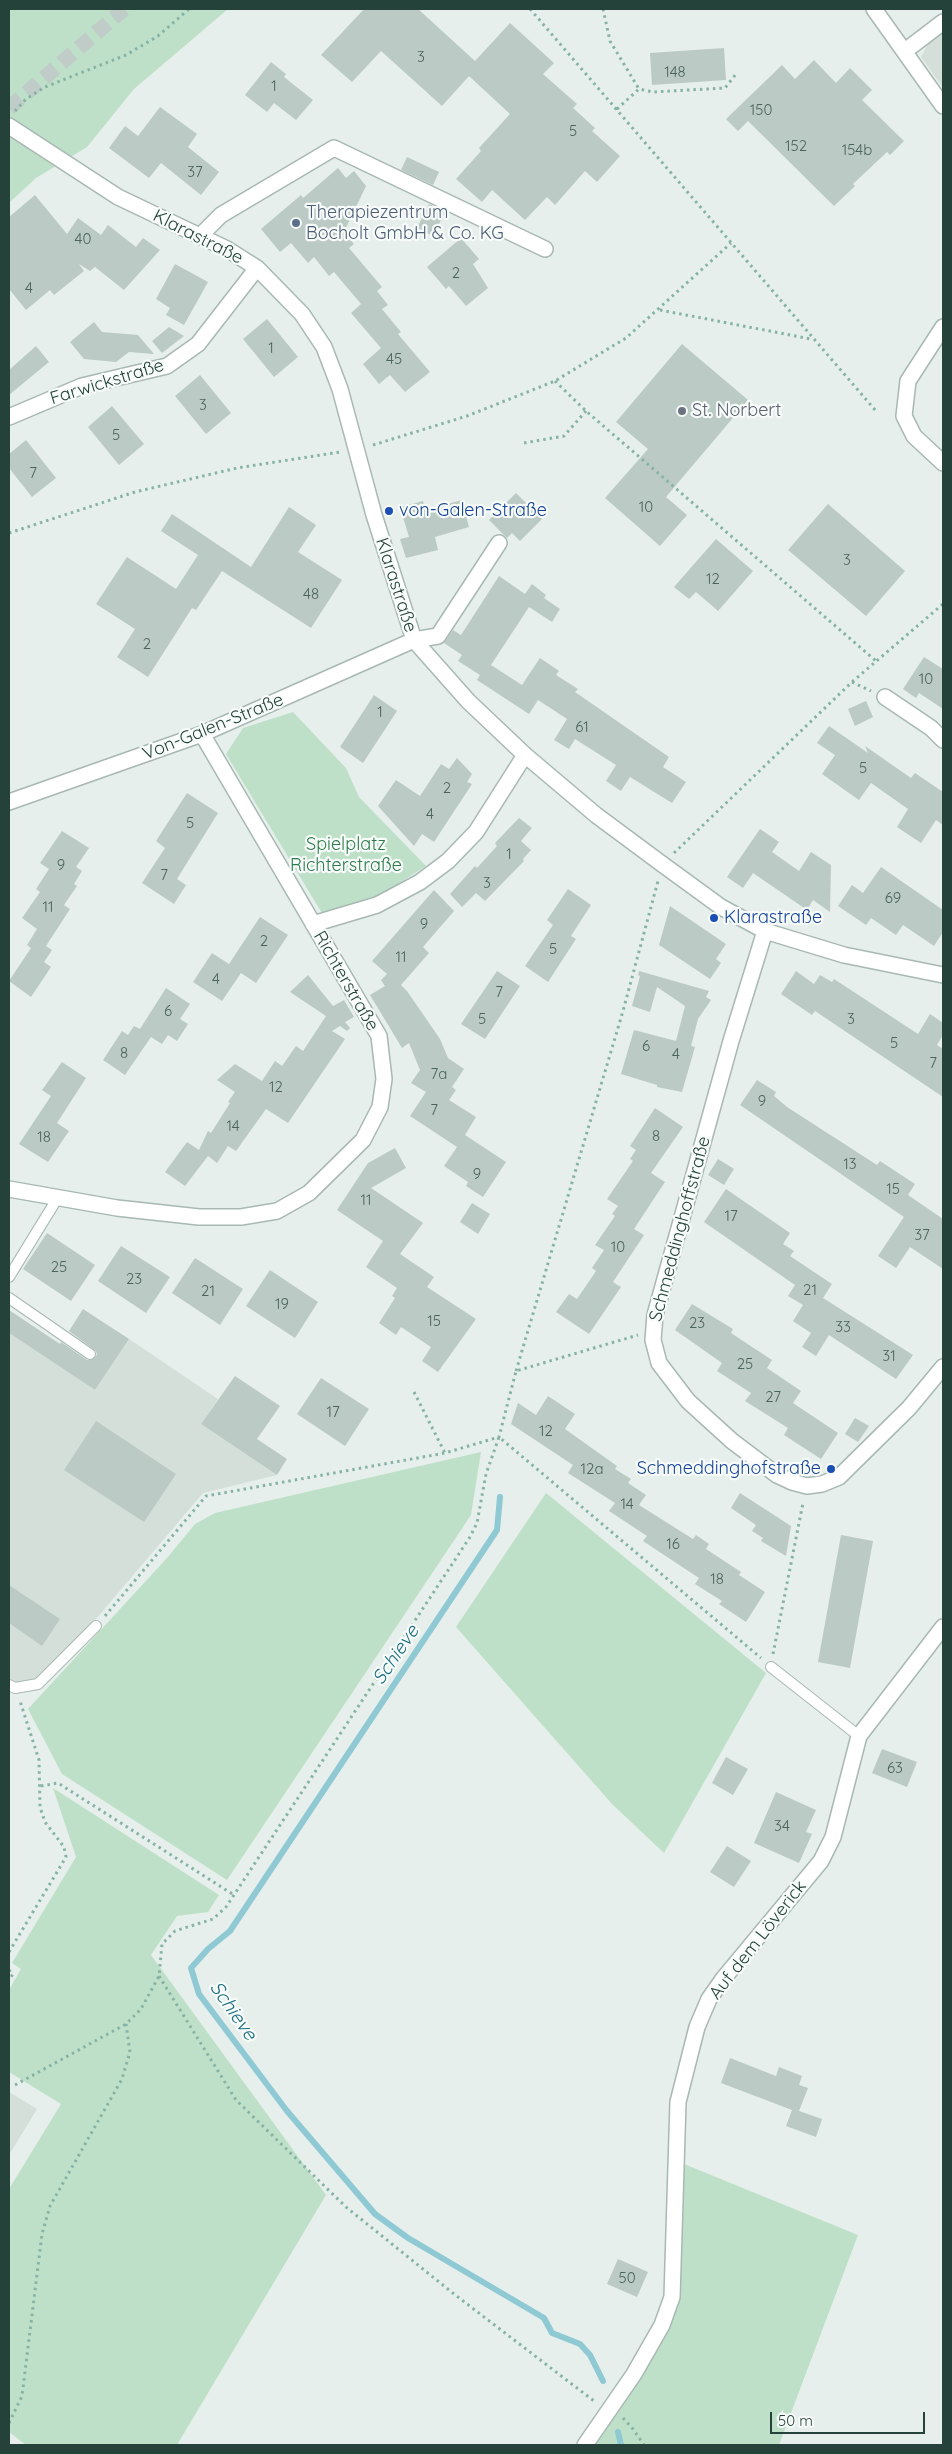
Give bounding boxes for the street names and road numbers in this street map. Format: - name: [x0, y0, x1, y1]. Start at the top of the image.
- street label: Klarastraße: [149, 205, 247, 269]
- street label: Farwickstraße: [47, 354, 167, 410]
- street label: Klarastraße: [371, 535, 421, 635]
- street label: Von-Galen-Straße: [139, 689, 287, 765]
- street label: Richterstraße: [309, 927, 383, 1035]
- street label: Schmeddinghoffstraße: [645, 1134, 715, 1324]
- street label: Auf dem Löverick: [705, 1876, 811, 2004]

